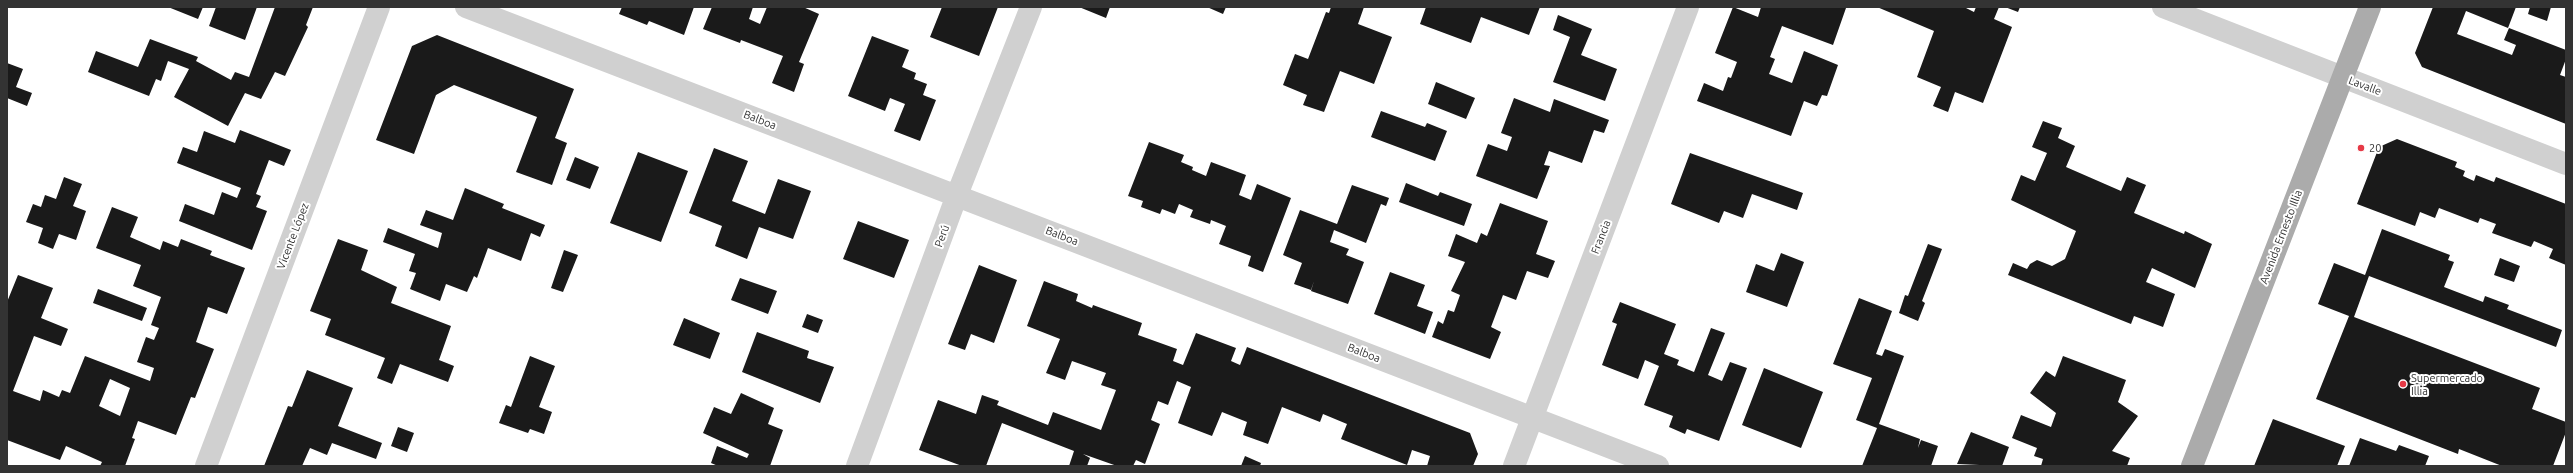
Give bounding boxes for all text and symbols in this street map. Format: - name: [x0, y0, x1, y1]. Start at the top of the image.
- street label: Lavalle: [2347, 74, 2383, 98]
- street label: Balboa: [742, 108, 778, 132]
- place label: 20: [2369, 141, 2381, 155]
- marker: 20: [2356, 143, 2366, 153]
- street label: Avenida Ernesto Illia: [2257, 188, 2305, 286]
- street label: Vicente López: [274, 201, 312, 271]
- street label: Francia: [1589, 218, 1613, 256]
- street label: Perú: [932, 223, 952, 249]
- street label: Balboa: [1044, 224, 1080, 248]
- street label: Balboa: [1346, 341, 1382, 365]
- place label: Supermercado Illia: [2411, 371, 2483, 397]
- marker: Supermercado Illia: [2398, 379, 2408, 389]

